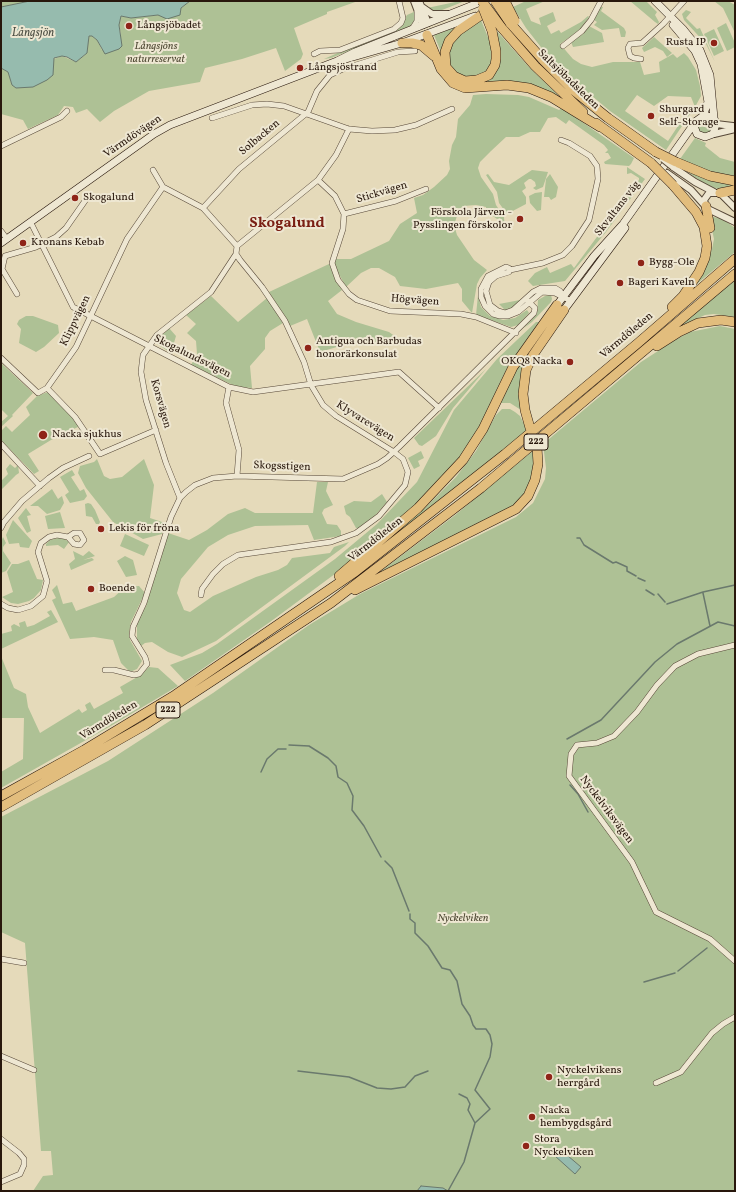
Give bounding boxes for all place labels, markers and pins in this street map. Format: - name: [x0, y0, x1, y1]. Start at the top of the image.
- place label: Långsjöbadet: [137, 19, 201, 33]
- marker: Långsjöbadet: [124, 21, 134, 31]
- place label: Rusta IP: [666, 36, 706, 50]
- marker: Rusta IP: [709, 38, 719, 48]
- place label: Långsjöstrand: [308, 61, 377, 75]
- marker: Långsjöstrand: [295, 63, 305, 73]
- place label: Shurgard Self-Storage: [659, 103, 719, 129]
- marker: Shurgard Self-Storage: [646, 111, 656, 121]
- place label: Skogalund: [83, 191, 134, 205]
- marker: Skogalund: [70, 193, 80, 203]
- place label: Förskola Järven - Pysslingen förskolor: [413, 206, 512, 232]
- marker: Förskola Järven - Pysslingen förskolor: [515, 214, 525, 224]
- place label: Kronans Kebab: [31, 236, 104, 250]
- marker: Kronans Kebab: [18, 238, 28, 248]
- place label: Bygg-Ole: [649, 256, 694, 270]
- marker: Bygg-Ole: [636, 258, 646, 268]
- place label: Bageri Kaveln: [628, 276, 695, 290]
- marker: Bageri Kaveln: [615, 278, 625, 288]
- place label: Antigua och Barbudas honorärkonsulat: [316, 335, 422, 361]
- marker: Antigua och Barbudas honorärkonsulat: [303, 343, 313, 353]
- place label: OKQ8 Nacka: [501, 355, 562, 369]
- marker: OKQ8 Nacka: [565, 357, 575, 367]
- place label: Nacka sjukhus: [52, 428, 121, 442]
- marker: Nacka sjukhus: [37, 429, 49, 441]
- place label: Lekis för fröna: [109, 522, 179, 536]
- marker: Lekis för fröna: [96, 524, 106, 534]
- place label: Boende: [99, 582, 135, 596]
- marker: Boende: [86, 584, 96, 594]
- place label: Nyckelvikens herrgård: [557, 1064, 621, 1090]
- marker: Nyckelvikens herrgård: [544, 1072, 554, 1082]
- place label: Nacka hembygdsgård: [540, 1104, 612, 1130]
- marker: Nacka hembygdsgård: [527, 1112, 537, 1122]
- place label: Stora Nyckelviken: [534, 1133, 594, 1159]
- marker: Stora Nyckelviken: [521, 1141, 531, 1151]

